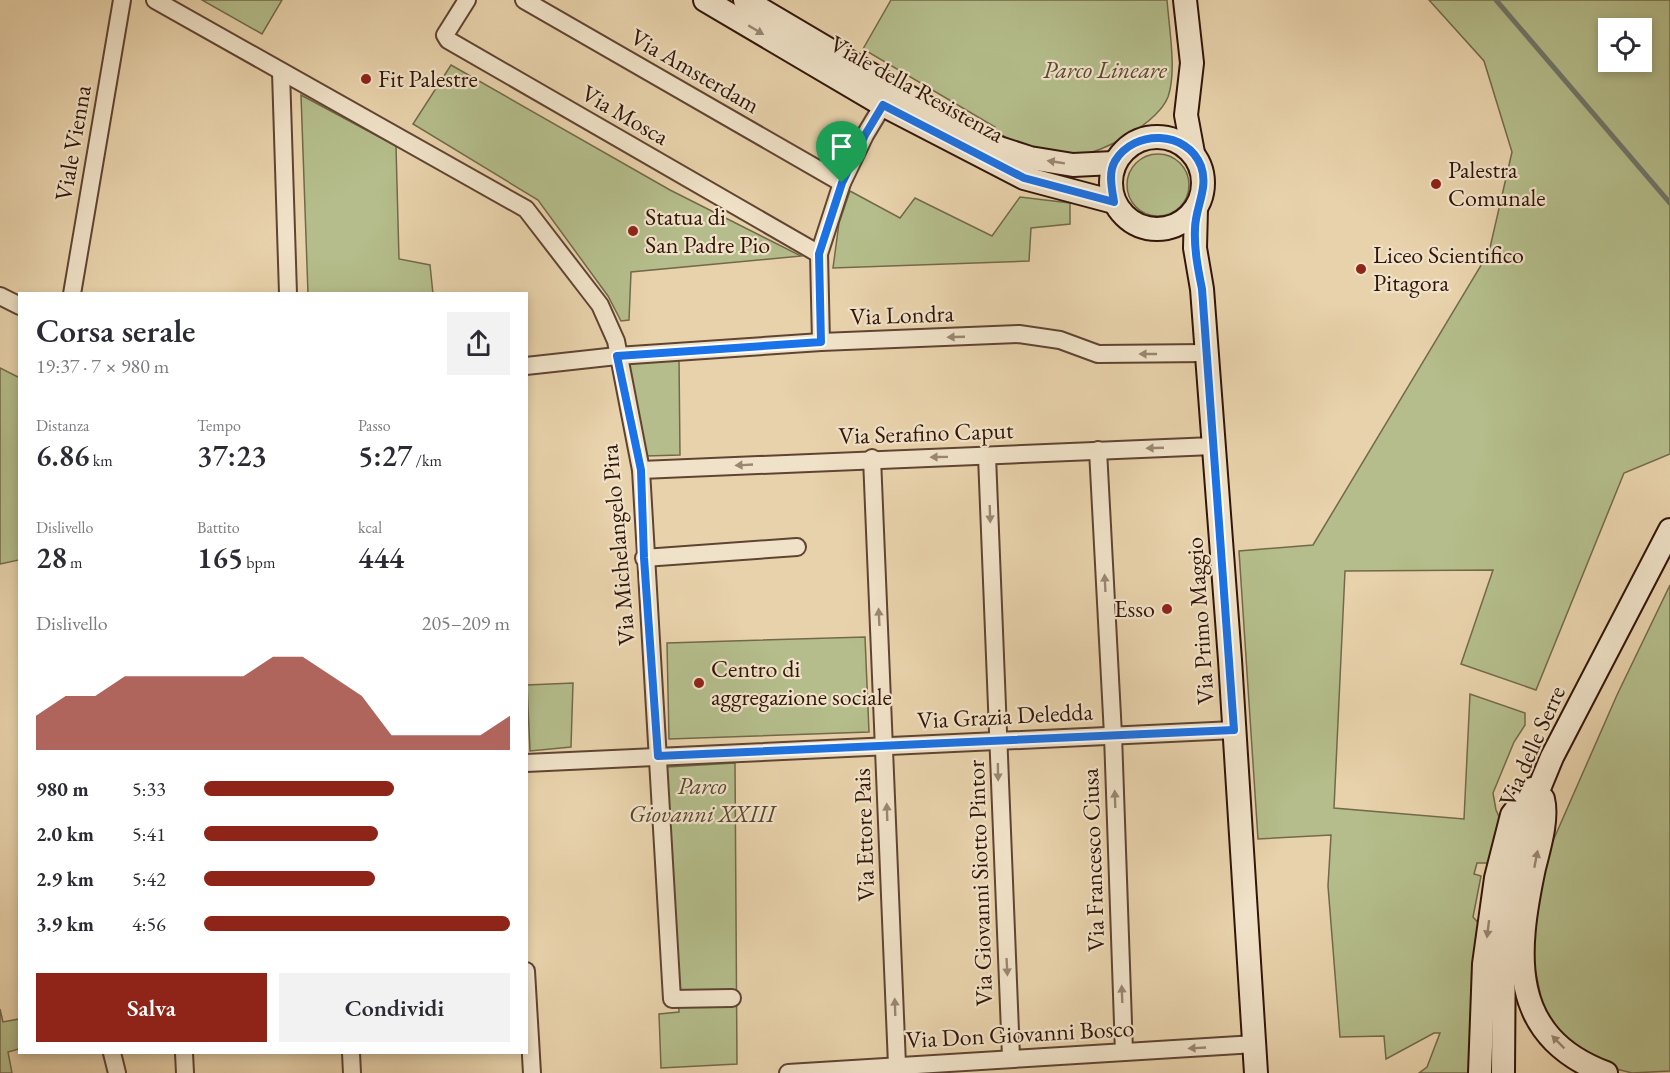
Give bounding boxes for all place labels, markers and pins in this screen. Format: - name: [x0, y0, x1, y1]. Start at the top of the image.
- place label: Fit Palestre: [378, 63, 478, 94]
- marker: Fit Palestre: [359, 72, 373, 86]
- pin: [816, 121, 867, 183]
- place label: Palestra Comunale: [1448, 154, 1546, 213]
- marker: Palestra Comunale: [1429, 177, 1443, 191]
- place label: Statua di San Padre Pio: [645, 201, 770, 260]
- marker: Statua di San Padre Pio: [626, 224, 640, 238]
- place label: Liceo Scientifico Pitagora: [1373, 239, 1524, 298]
- marker: Liceo Scientifico Pitagora: [1354, 262, 1368, 276]
- place label: Esso: [1114, 593, 1155, 624]
- marker: Esso: [1160, 602, 1174, 616]
- place label: Centro di aggregazione sociale: [711, 653, 892, 712]
- marker: Centro di aggregazione sociale: [692, 676, 706, 690]

